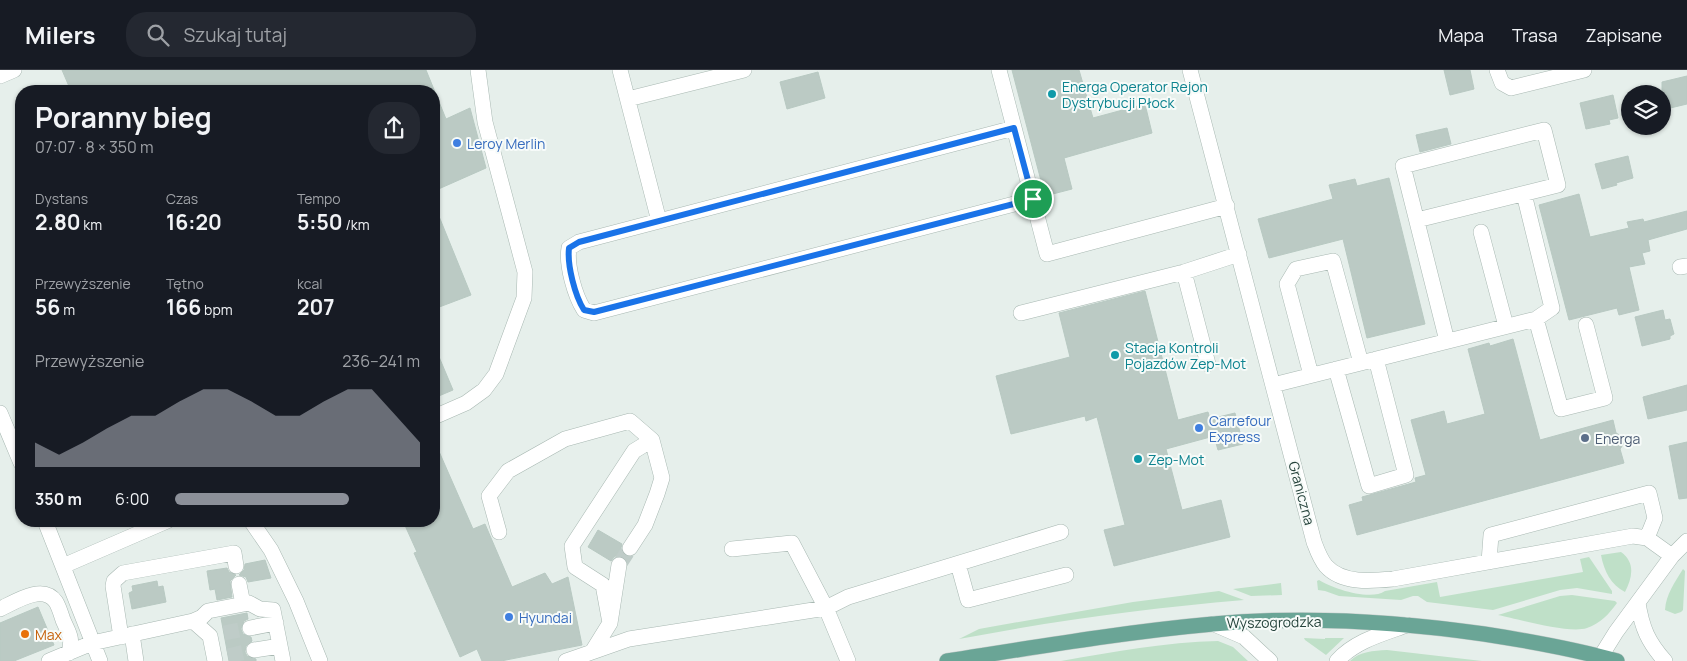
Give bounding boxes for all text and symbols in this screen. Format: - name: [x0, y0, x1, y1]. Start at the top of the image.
- search box: [126, 12, 476, 57]
- text: Milers: [25, 18, 96, 51]
- icon: search: [144, 21, 172, 49]
- text: Szukaj tutaj: [184, 22, 287, 48]
- text: Mapa: [1438, 23, 1484, 47]
- text: Trasa: [1512, 23, 1557, 47]
- text: Zapisane: [1585, 23, 1662, 47]
- place label: Energa Operator Rejon Dystrybucji Płock: [1062, 77, 1208, 112]
- map controls: [1621, 85, 1671, 135]
- button: layers: [1621, 85, 1671, 135]
- marker: Energa Operator Rejon Dystrybucji Płock: [1046, 88, 1058, 100]
- text: Poranny bieg: [35, 98, 212, 136]
- button: share: [368, 102, 420, 154]
- place label: Leroy Merlin: [467, 134, 545, 153]
- text: 07:07 · 8 × 350 m: [35, 136, 154, 158]
- marker: Leroy Merlin: [451, 137, 463, 149]
- pin: [1012, 178, 1054, 220]
- icon: arrive: [1019, 185, 1047, 213]
- text: Dystans: [35, 189, 88, 208]
- text: Czas: [166, 189, 198, 208]
- text: Tempo: [297, 189, 341, 208]
- text: 2.80: [35, 208, 81, 236]
- text: 16:20: [166, 208, 222, 236]
- text: 5:50: [297, 208, 343, 236]
- text: km: [81, 215, 102, 234]
- text: /km: [343, 215, 370, 234]
- text: Przewyższenie: [35, 274, 131, 293]
- text: Tętno: [166, 274, 204, 293]
- text: kcal: [297, 274, 323, 293]
- text: 56: [35, 293, 60, 321]
- text: 166: [166, 293, 201, 321]
- text: 207: [297, 293, 335, 321]
- text: m: [60, 300, 75, 319]
- text: bpm: [201, 300, 233, 319]
- place label: Stacja Kontroli Pojazdów Zep-Mot: [1125, 338, 1246, 373]
- marker: Stacja Kontroli Pojazdów Zep-Mot: [1109, 349, 1121, 361]
- text: Przewyższenie: [35, 350, 144, 372]
- text: 236–241 m: [342, 350, 420, 372]
- place label: Carrefour Express: [1209, 411, 1271, 446]
- marker: Carrefour Express: [1193, 422, 1205, 434]
- place label: Energa: [1595, 429, 1640, 448]
- marker: Energa: [1579, 432, 1591, 444]
- place label: Zep-Mot: [1148, 450, 1205, 469]
- marker: Zep-Mot: [1132, 453, 1144, 465]
- street label: Graniczna: [1284, 459, 1320, 527]
- text: 350 m: [35, 488, 82, 510]
- text: 6:00: [115, 488, 149, 510]
- place label: Hyundai: [519, 608, 572, 627]
- marker: Hyundai: [503, 611, 515, 623]
- street label: Wyszogrodzka: [1226, 612, 1322, 632]
- place label: Max: [35, 625, 63, 644]
- marker: Max: [19, 628, 31, 640]

